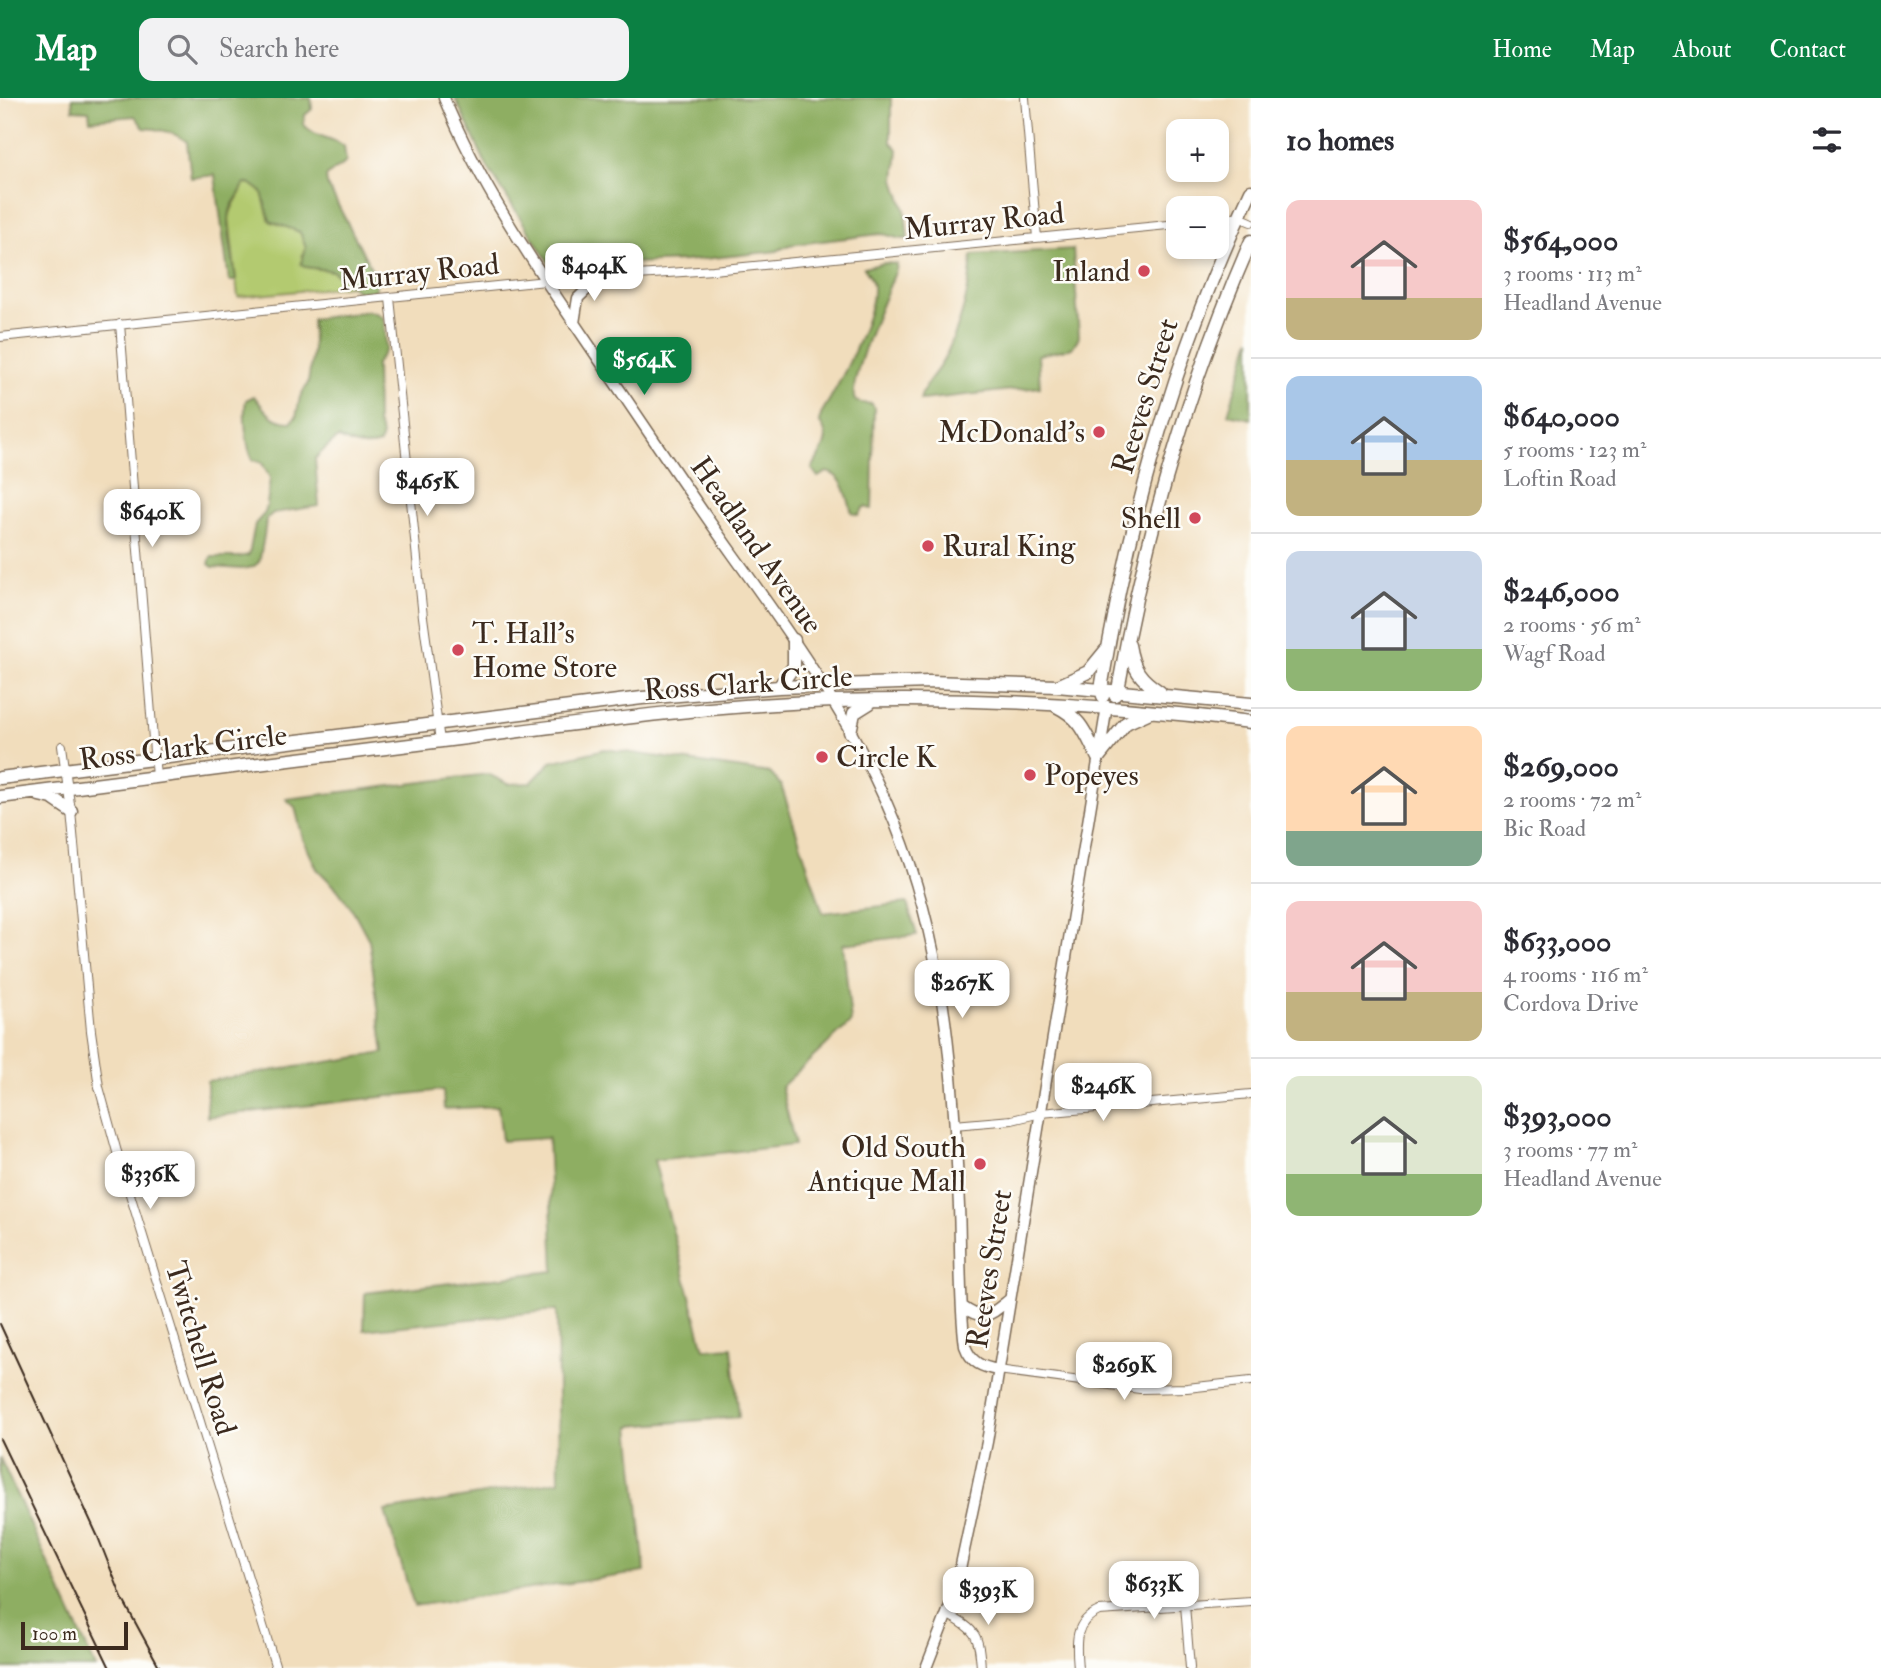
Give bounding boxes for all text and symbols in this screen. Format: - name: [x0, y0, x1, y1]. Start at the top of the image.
- search box: [139, 18, 629, 81]
- text: Map: [35, 29, 97, 70]
- icon: search: [163, 30, 201, 68]
- text: Search here: [219, 33, 339, 65]
- text: Home: [1492, 34, 1552, 65]
- text: Map: [1590, 34, 1635, 65]
- text: About: [1673, 34, 1732, 65]
- text: Contact: [1770, 34, 1846, 65]
- map controls: [1166, 119, 1229, 259]
- button: +: [1166, 119, 1229, 182]
- icon: filters: [1808, 121, 1846, 159]
- text: 10 homes: [1286, 122, 1394, 159]
- street label: Murray Road: [902, 195, 1066, 248]
- button: −: [1166, 196, 1229, 259]
- text: $564,000: [1503, 222, 1618, 259]
- icon: home: [1342, 228, 1426, 312]
- pin: $404K: [545, 244, 643, 303]
- street label: Murray Road: [337, 246, 501, 299]
- text: $404K: [561, 251, 627, 280]
- place label: Inland: [1052, 253, 1130, 290]
- text: 3 rooms · 113 m²: [1503, 259, 1642, 288]
- marker: Inland: [1136, 263, 1152, 279]
- text: Headland Avenue: [1503, 288, 1662, 317]
- street label: Reeves Street: [1104, 314, 1187, 478]
- pin: $564K: [595, 338, 693, 397]
- text: $564K: [612, 345, 676, 374]
- text: $640,000: [1503, 398, 1620, 435]
- icon: home: [1342, 404, 1426, 488]
- place label: McDonald's: [938, 414, 1085, 451]
- marker: McDonald's: [1091, 424, 1107, 440]
- text: 5 rooms · 123 m²: [1503, 435, 1646, 464]
- street label: Headland Avenue: [682, 450, 831, 641]
- pin: $465K: [378, 458, 476, 518]
- text: Loftin Road: [1503, 464, 1617, 493]
- text: $465K: [395, 466, 459, 495]
- pin: $640K: [103, 490, 201, 549]
- text: $640K: [120, 497, 184, 526]
- place label: Shell: [1121, 500, 1181, 537]
- marker: Shell: [1187, 510, 1203, 526]
- place label: Rural King: [942, 528, 1077, 565]
- marker: Rural King: [920, 538, 936, 554]
- text: $246,000: [1503, 573, 1620, 610]
- icon: home: [1342, 579, 1426, 663]
- text: 2 rooms · 56 m²: [1503, 610, 1641, 639]
- place label: T. Hall’s Home Store: [472, 615, 617, 686]
- text: Wagf Road: [1503, 639, 1606, 668]
- marker: T. Hall’s Home Store: [450, 642, 466, 658]
- street label: Ross Clark Circle: [642, 658, 854, 709]
- street label: Ross Clark Circle: [77, 716, 289, 779]
- place label: Circle K: [836, 739, 937, 776]
- text: $269,000: [1503, 748, 1619, 785]
- marker: Circle K: [814, 749, 830, 765]
- icon: home: [1342, 754, 1426, 838]
- place label: Popeyes: [1044, 757, 1139, 794]
- marker: Popeyes: [1022, 767, 1038, 783]
- text: 2 rooms · 72 m²: [1503, 785, 1641, 814]
- text: Bic Road: [1503, 814, 1586, 843]
- text: $633,000: [1503, 923, 1611, 960]
- icon: home: [1342, 929, 1426, 1013]
- pin: $267K: [913, 960, 1011, 1020]
- text: 4 rooms · 116 m²: [1503, 960, 1648, 989]
- text: $267K: [931, 968, 993, 997]
- text: Cordova Drive: [1503, 989, 1638, 1018]
- pin: $246K: [1054, 1063, 1152, 1123]
- text: $246K: [1071, 1071, 1135, 1100]
- text: $393,000: [1503, 1098, 1612, 1135]
- icon: home: [1342, 1104, 1426, 1188]
- place label: Old South Antique Mall: [807, 1129, 966, 1200]
- text: 3 rooms · 77 m²: [1503, 1135, 1638, 1164]
- pin: $336K: [101, 1152, 199, 1211]
- marker: Old South Antique Mall: [972, 1156, 988, 1172]
- text: $336K: [121, 1159, 179, 1188]
- text: Headland Avenue: [1503, 1164, 1662, 1193]
- street label: Reeves Street: [959, 1187, 1020, 1351]
- street label: Twitchell Road: [157, 1257, 245, 1440]
- pin: $269K: [1075, 1342, 1173, 1402]
- text: $269K: [1092, 1350, 1156, 1379]
- pin: $633K: [1105, 1562, 1203, 1621]
- pin: $393K: [939, 1568, 1037, 1627]
- text: $633K: [1125, 1569, 1183, 1598]
- text: $393K: [959, 1575, 1017, 1604]
- scale bar: [21, 1619, 128, 1651]
- text: 100 m: [32, 1622, 77, 1646]

